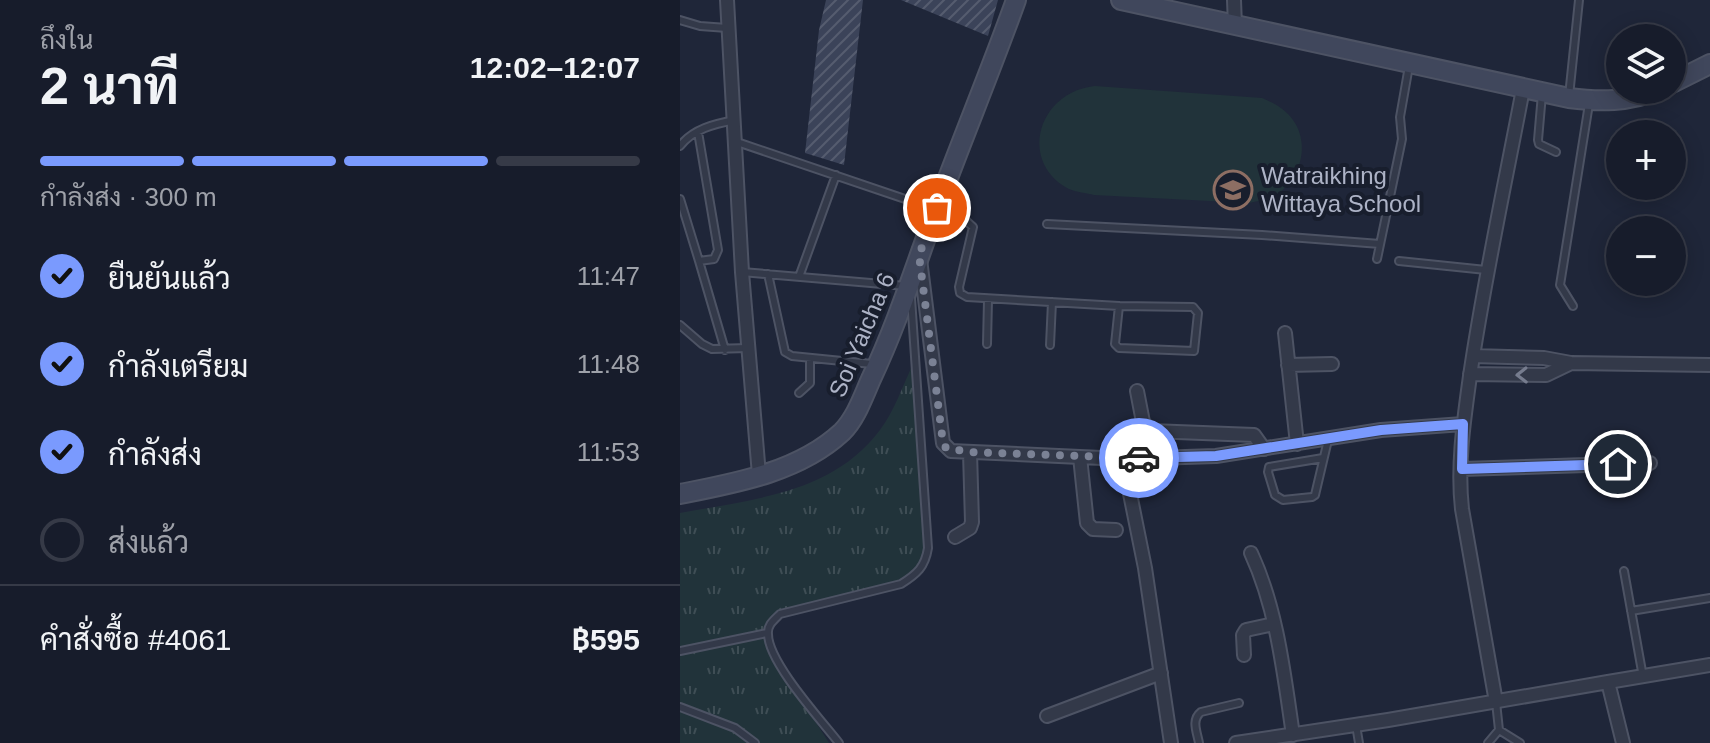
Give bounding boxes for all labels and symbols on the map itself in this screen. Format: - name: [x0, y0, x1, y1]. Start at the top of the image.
- place label: Watraikhing Wittaya School: [1261, 162, 1421, 217]
- school or university icon: Watraikhing Wittaya School: [1212, 169, 1254, 211]
- pin: [903, 174, 971, 242]
- street label: Soi Yaicha 6: [823, 269, 900, 401]
- one-way arrow: [1515, 366, 1528, 384]
- courier: [1099, 418, 1179, 498]
- pin: [1584, 430, 1652, 498]

